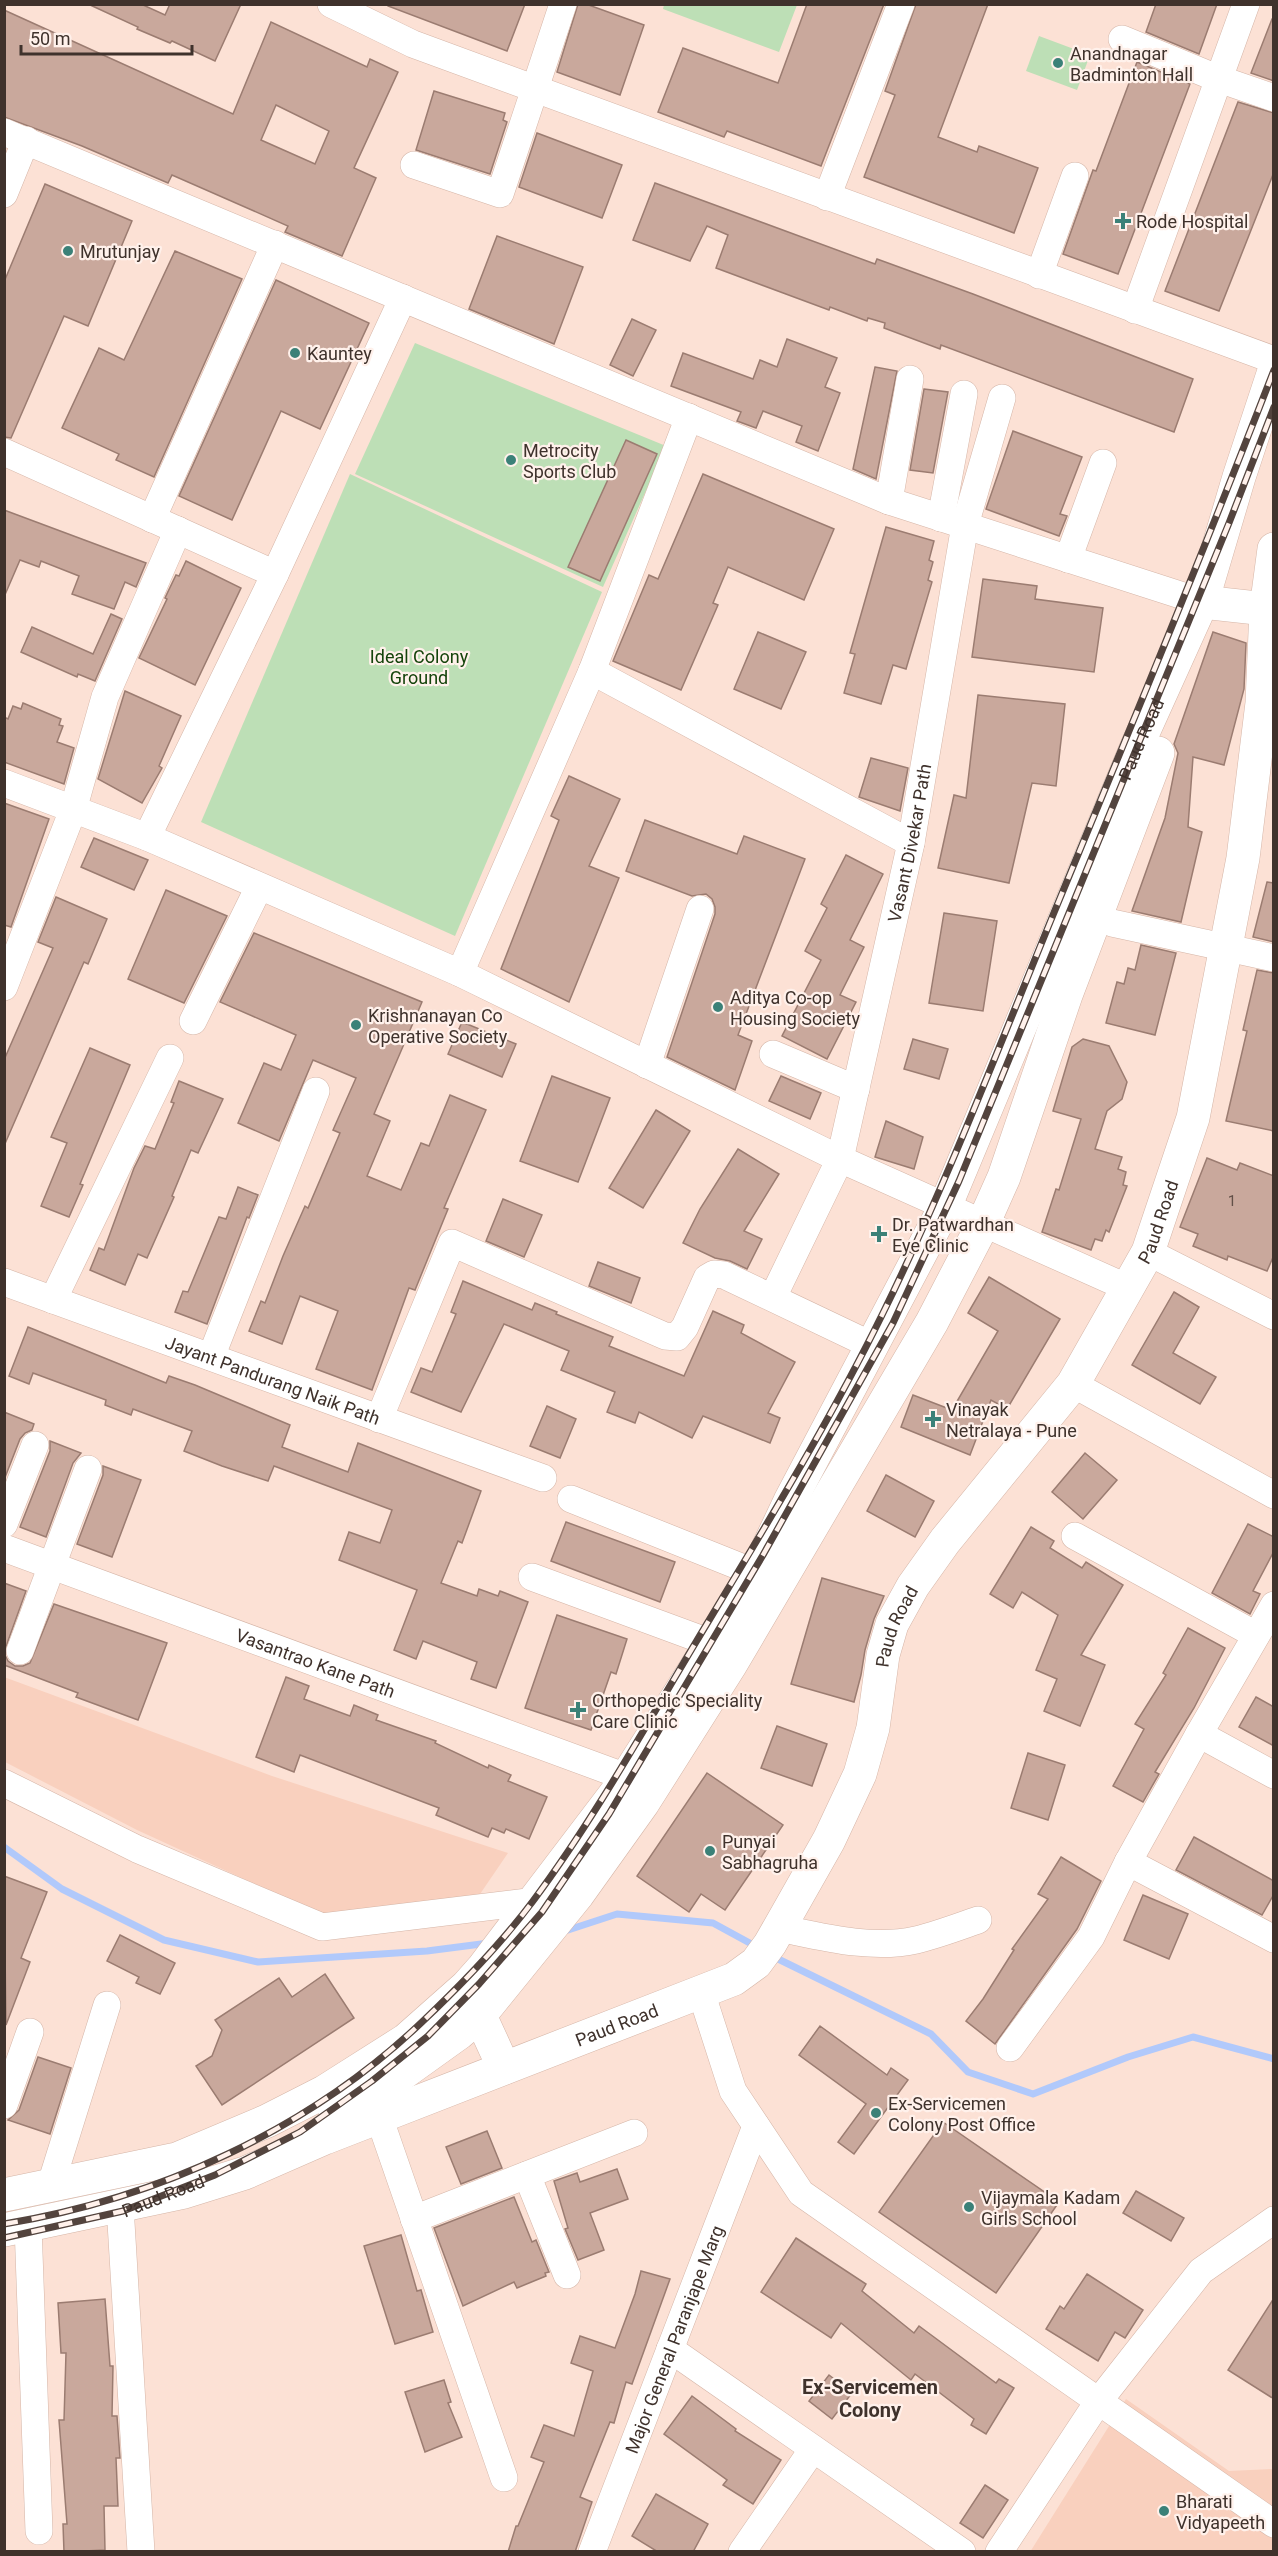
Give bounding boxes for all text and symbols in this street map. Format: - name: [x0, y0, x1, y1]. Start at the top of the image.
- scale bar: [21, 18, 192, 56]
- text: 50 m: [30, 28, 70, 49]
- place label: Anandnagar Badminton Hall: [1070, 43, 1193, 85]
- marker: Anandnagar Badminton Hall: [1051, 56, 1065, 70]
- place label: Rode Hospital: [1136, 211, 1248, 232]
- marker: Rode Hospital: [1114, 212, 1132, 230]
- place label: Mrutunjay: [80, 241, 160, 262]
- marker: Mrutunjay: [61, 244, 75, 258]
- place label: Kauntey: [307, 343, 372, 364]
- marker: Kauntey: [288, 346, 302, 360]
- place label: Metrocity Sports Club: [523, 440, 616, 482]
- marker: Metrocity Sports Club: [504, 453, 518, 467]
- park label: Ideal Colony Ground: [370, 646, 469, 688]
- street label: Paud Road: [1114, 695, 1168, 783]
- street label: Vasant Divekar Path: [883, 762, 935, 924]
- place label: Aditya Co-op Housing Society: [730, 987, 860, 1029]
- marker: Aditya Co-op Housing Society: [711, 1000, 725, 1014]
- place label: Krishnanayan Co Operative Society: [368, 1005, 508, 1047]
- marker: Krishnanayan Co Operative Society: [349, 1018, 363, 1032]
- street label: Paud Road: [1133, 1177, 1182, 1267]
- house number: 1: [1228, 1192, 1236, 1210]
- place label: Dr. Patwardhan Eye Clinic: [892, 1214, 1014, 1256]
- marker: Dr. Patwardhan Eye Clinic: [870, 1225, 888, 1243]
- street label: Jayant Pandurang Naik Path: [163, 1331, 383, 1428]
- place label: Vinayak Netralaya - Pune: [946, 1399, 1077, 1441]
- marker: Vinayak Netralaya - Pune: [924, 1410, 942, 1428]
- street label: Paud Road: [871, 1582, 922, 1669]
- street label: Vasantrao Kane Path: [233, 1624, 398, 1702]
- place label: Orthopedic Speciality Care Clinic: [592, 1690, 763, 1732]
- marker: Orthopedic Speciality Care Clinic: [569, 1701, 587, 1719]
- place label: Punyai Sabhagruha: [722, 1831, 818, 1873]
- marker: Punyai Sabhagruha: [703, 1844, 717, 1858]
- street label: Paud Road: [572, 1999, 661, 2050]
- place label: Ex-Servicemen Colony Post Office: [888, 2093, 1035, 2135]
- marker: Ex-Servicemen Colony Post Office: [869, 2106, 883, 2120]
- street label: Paud Road: [119, 2170, 207, 2221]
- place label: Vijaymala Kadam Girls School: [981, 2187, 1120, 2229]
- marker: Vijaymala Kadam Girls School: [962, 2200, 976, 2214]
- street label: Major General Paranjape Marg: [621, 2222, 727, 2456]
- district label: Ex-Servicemen Colony: [802, 2375, 938, 2422]
- place label: Bharati Vidyapeeth: [1176, 2491, 1265, 2533]
- marker: Bharati Vidyapeeth: [1157, 2504, 1171, 2518]

